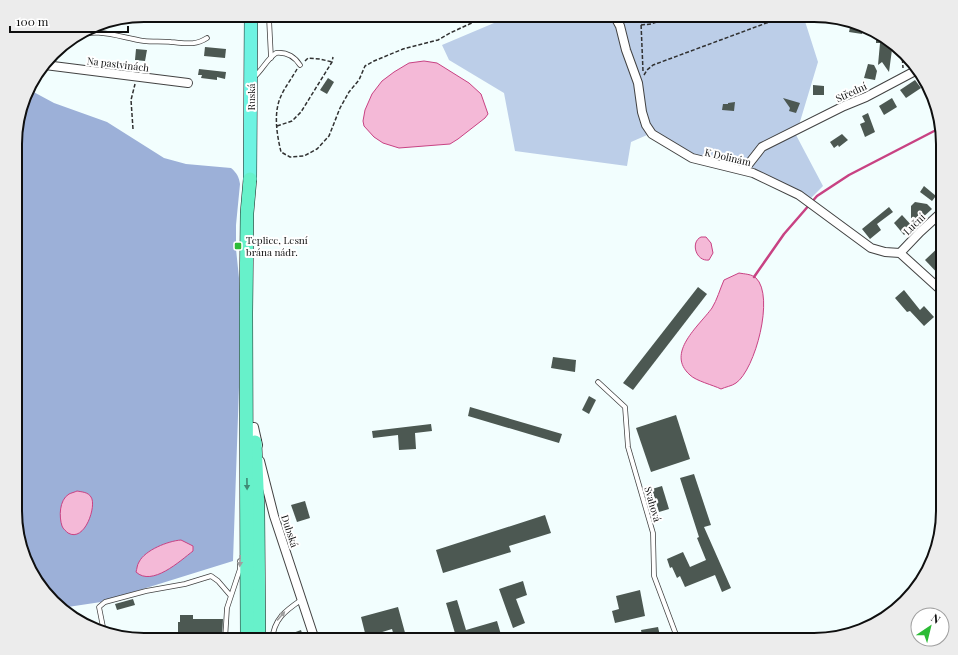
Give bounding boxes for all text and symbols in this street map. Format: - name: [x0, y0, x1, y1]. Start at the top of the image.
- scale bar: [10, 8, 128, 34]
- text: 100 m: [16, 13, 49, 29]
- street label: Na pastvinách: [86, 53, 150, 75]
- street label: Střední: [833, 79, 869, 105]
- street label: Ruská: [244, 83, 258, 111]
- street label: K Dolinám: [703, 145, 753, 169]
- street label: Luční: [900, 210, 928, 238]
- place label: Teplice, Lesní brána nádr.: [246, 233, 308, 259]
- marker: Teplice, Lesní brána nádr.: [233, 241, 243, 251]
- one-way arrow: [244, 478, 250, 491]
- street label: Svahová: [641, 485, 665, 523]
- street label: Dubská: [278, 513, 302, 549]
- one-way arrow: [237, 555, 244, 567]
- north arrow: [910, 607, 950, 647]
- text: N: [928, 610, 944, 627]
- one-way arrow: [277, 611, 286, 622]

